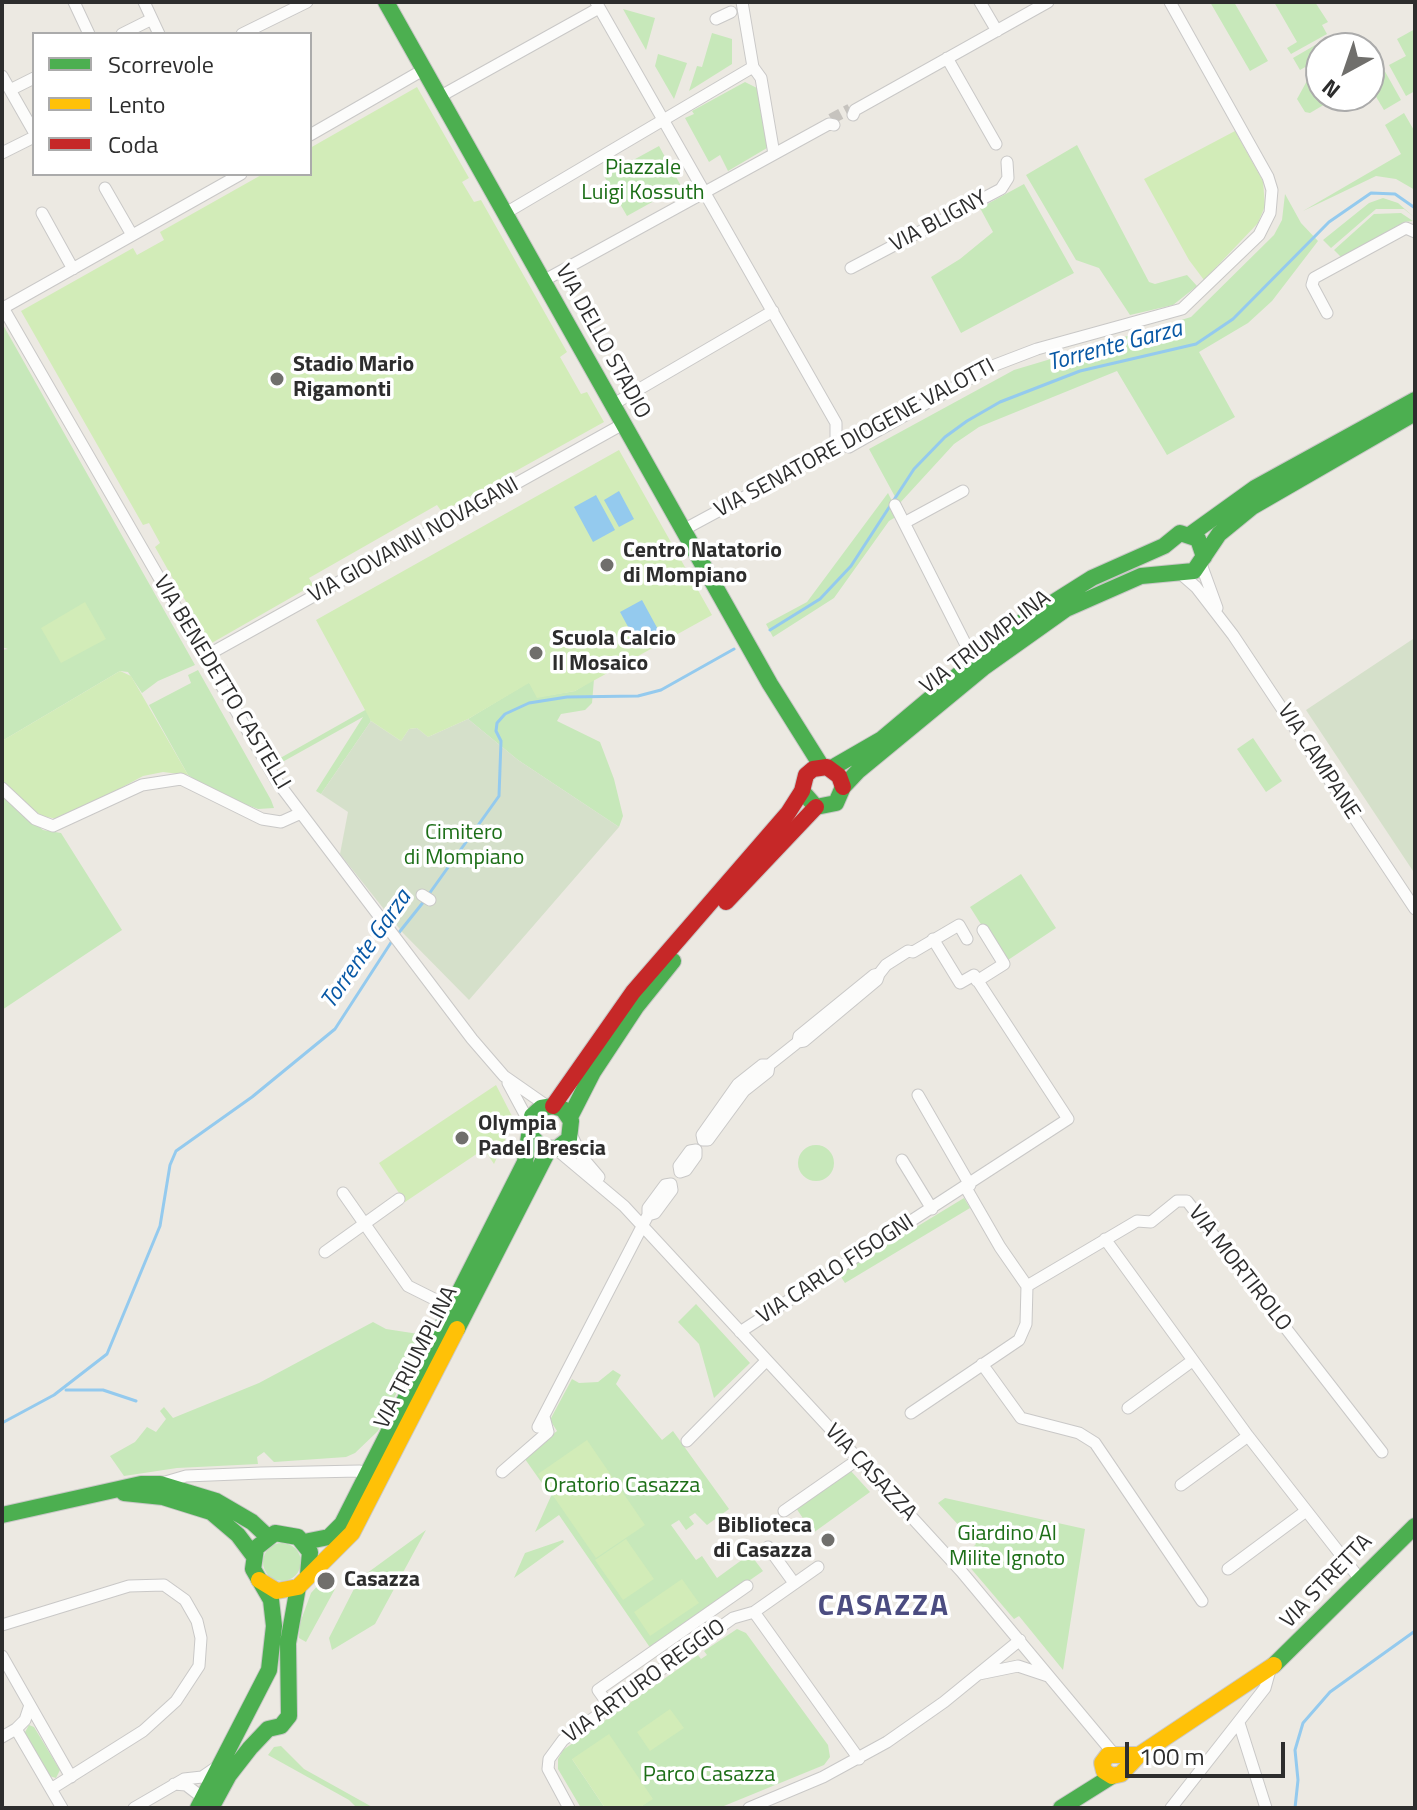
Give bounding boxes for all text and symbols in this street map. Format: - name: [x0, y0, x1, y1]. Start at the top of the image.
- legend: [32, 32, 312, 176]
- north arrow: [1305, 32, 1385, 112]
- text: Scorrevole: [108, 46, 214, 82]
- text: N: [1314, 71, 1348, 107]
- text: Lento: [108, 86, 165, 122]
- text: Coda: [108, 126, 158, 162]
- park label: Piazzale Luigi Kossuth: [581, 156, 705, 208]
- street label: VIA BLIGNY: [886, 185, 992, 259]
- street label: VIA DELLO STADIO: [549, 260, 655, 424]
- water label: Torrente Garza: [1044, 315, 1186, 379]
- place label: Stadio Mario Rigamonti: [293, 353, 414, 404]
- street label: VIA SENATORE DIOGENE VALOTTI: [711, 354, 999, 524]
- marker: Stadio Mario Rigamonti: [268, 370, 286, 388]
- street label: VIA GIOVANNI NOVAGANI: [304, 472, 524, 610]
- place label: Centro Natatorio di Mompiano: [623, 539, 782, 590]
- marker: Centro Natatorio di Mompiano: [598, 556, 616, 574]
- street label: VIA BENEDETTO CASTELLI: [147, 571, 295, 795]
- street label: VIA TRIUMPLINA: [916, 585, 1056, 701]
- place label: Scuola Calcio Il Mosaico: [552, 627, 676, 678]
- marker: Scuola Calcio Il Mosaico: [527, 644, 545, 662]
- street label: VIA CAMPANE: [1271, 699, 1365, 825]
- park label: Cimitero di Mompiano: [404, 821, 524, 872]
- water label: Torrente Garza: [316, 885, 418, 1015]
- place label: Olympia Padel Brescia: [478, 1112, 606, 1164]
- marker: Olympia Padel Brescia: [453, 1129, 471, 1147]
- street label: VIA MORTIROLO: [1182, 1201, 1296, 1337]
- street label: VIA CARLO FISOGNI: [753, 1209, 919, 1331]
- street label: VIA TRIUMPLINA: [370, 1282, 464, 1434]
- street label: VIA CASAZZA: [819, 1419, 921, 1527]
- park label: Oratorio Casazza: [544, 1474, 700, 1500]
- place label: Biblioteca di Casazza: [713, 1514, 812, 1566]
- park label: Giardino Al Milite Ignoto: [949, 1522, 1065, 1574]
- street label: VIA STRETTA: [1276, 1529, 1378, 1635]
- marker: Biblioteca di Casazza: [819, 1531, 837, 1549]
- place label: Casazza: [344, 1568, 420, 1594]
- marker: Casazza: [315, 1570, 337, 1592]
- district label: CASAZZA: [818, 1590, 950, 1626]
- street label: VIA ARTURO REGGIO: [559, 1614, 731, 1750]
- scale bar: [1129, 1726, 1289, 1776]
- text: 100 m: [1139, 1738, 1205, 1774]
- park label: Parco Casazza: [643, 1763, 775, 1789]

